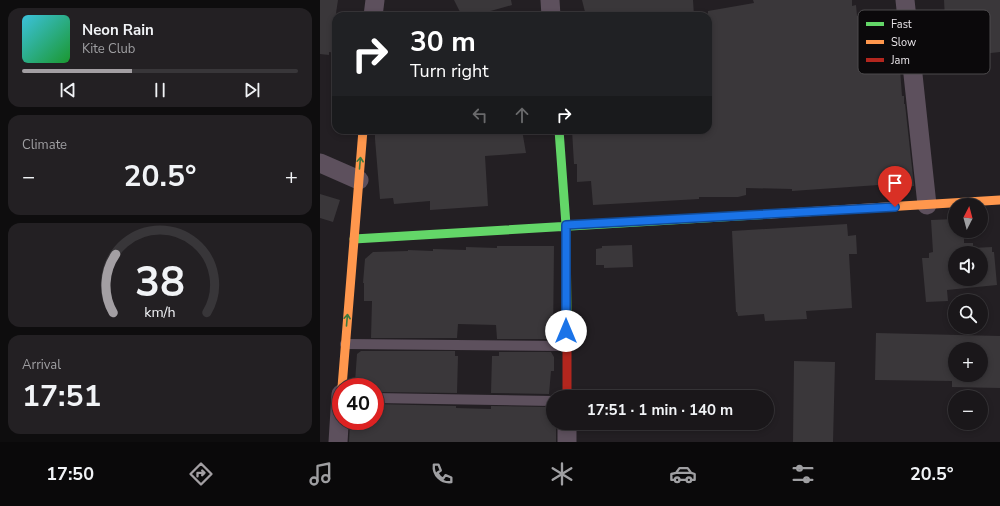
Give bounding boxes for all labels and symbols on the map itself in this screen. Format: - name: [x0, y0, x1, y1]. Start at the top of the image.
- legend: [858, 10, 990, 74]
- text: Fast: [891, 17, 912, 32]
- text: Slow: [891, 35, 916, 50]
- text: Jam: [890, 53, 910, 68]
- one-way arrow: [356, 157, 364, 170]
- pin: [878, 166, 912, 207]
- north arrow: [948, 198, 988, 238]
- position arrow: [545, 310, 587, 352]
- one-way arrow: [343, 314, 350, 327]
- speed limit sign: 40: [332, 378, 384, 430]

